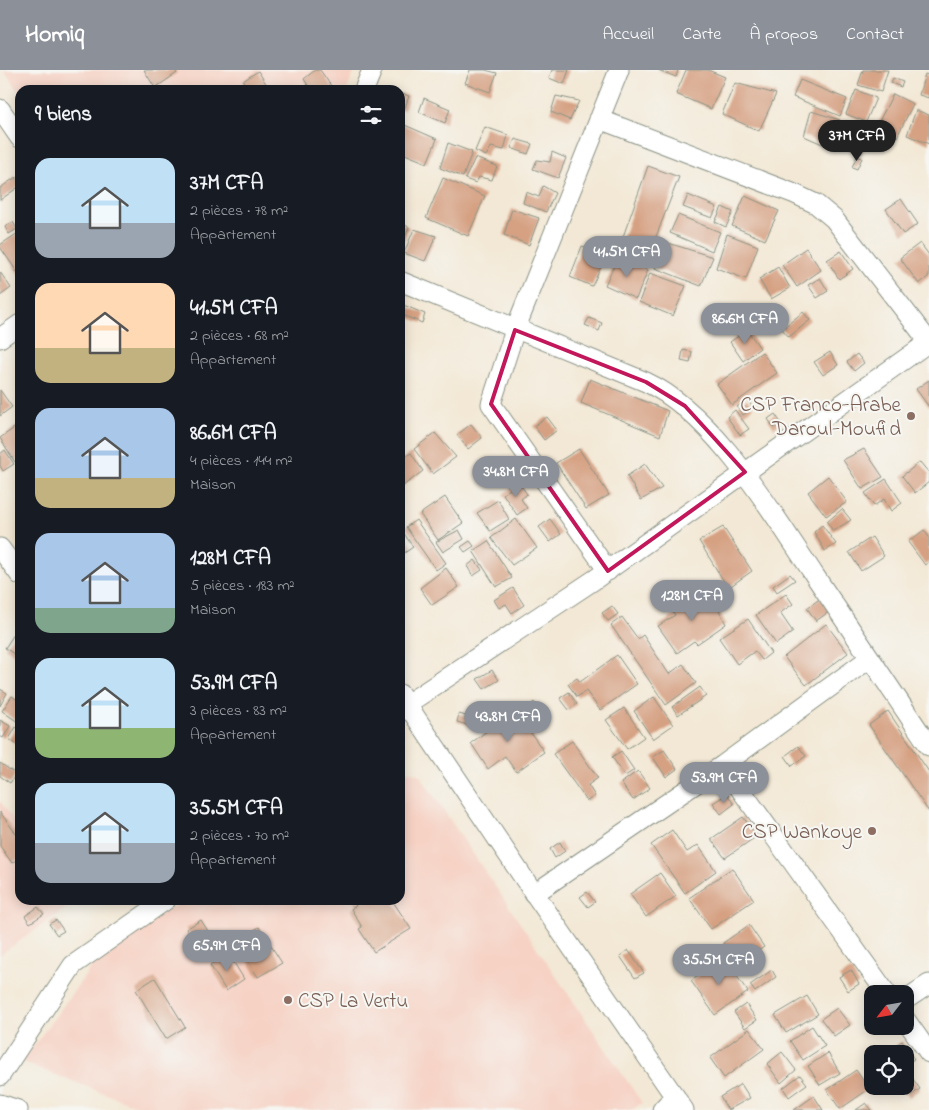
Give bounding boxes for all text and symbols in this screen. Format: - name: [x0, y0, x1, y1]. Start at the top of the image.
- text: Homiq: [25, 18, 84, 53]
- text: Accueil: [602, 22, 654, 48]
- text: Carte: [682, 22, 721, 48]
- text: À propos: [749, 22, 818, 48]
- text: Contact: [846, 22, 904, 48]
- text: 9 biens: [35, 100, 92, 130]
- icon: filters: [357, 101, 385, 129]
- pin: 37M CFA: [811, 119, 903, 162]
- text: 37M CFA: [829, 124, 885, 148]
- text: 37M CFA: [190, 169, 263, 199]
- icon: home: [75, 178, 135, 238]
- text: 2 pièces · 78 m²: [190, 199, 288, 223]
- text: Appartement: [190, 223, 276, 247]
- pin: 41.5M CFA: [570, 236, 684, 278]
- text: 41.5M CFA: [594, 240, 660, 264]
- text: 41.5M CFA: [190, 294, 278, 324]
- pin: 86.6M CFA: [688, 302, 802, 345]
- icon: home: [75, 303, 135, 363]
- text: 86.6M CFA: [712, 307, 778, 331]
- text: 2 pièces · 68 m²: [190, 324, 289, 348]
- text: Appartement: [190, 348, 276, 372]
- place label: CSP Franco-Arabe Daroul-Moufid: [740, 391, 902, 445]
- marker: CSP Franco-Arabe Daroul-Moufid: [905, 410, 917, 422]
- text: 86.6M CFA: [190, 419, 277, 449]
- icon: home: [75, 428, 135, 488]
- text: 4 pièces · 144 m²: [190, 449, 293, 473]
- pin: 34.8M CFA: [459, 456, 573, 498]
- text: 34.8M CFA: [483, 460, 549, 484]
- text: Maison: [190, 473, 236, 497]
- text: 128M CFA: [190, 544, 271, 574]
- icon: home: [75, 553, 135, 613]
- text: 5 pièces · 183 m²: [190, 574, 295, 598]
- pin: 128M CFA: [640, 580, 744, 622]
- text: 128M CFA: [661, 584, 723, 608]
- text: Maison: [190, 598, 236, 622]
- text: 53.9M CFA: [190, 669, 277, 699]
- icon: home: [75, 678, 135, 738]
- text: 3 pièces · 83 m²: [190, 699, 287, 723]
- pin: 43.8M CFA: [451, 700, 565, 743]
- text: 43.8M CFA: [475, 705, 541, 729]
- text: Appartement: [190, 723, 276, 747]
- pin: 53.9M CFA: [667, 762, 781, 804]
- text: 53.9M CFA: [691, 766, 757, 790]
- text: 35.5M CFA: [190, 794, 283, 824]
- icon: home: [75, 803, 135, 863]
- place label: CSP Wankoye: [742, 818, 863, 850]
- text: 2 pièces · 70 m²: [190, 824, 289, 848]
- marker: CSP Wankoye: [866, 825, 878, 837]
- text: Appartement: [190, 848, 276, 872]
- pin: 65.9M CFA: [170, 930, 284, 972]
- text: 65.9M CFA: [194, 934, 261, 958]
- pin: 35.5M CFA: [662, 944, 776, 986]
- text: 35.5M CFA: [684, 948, 754, 972]
- north arrow: [864, 985, 914, 1035]
- map controls: [864, 985, 914, 1095]
- place label: CSP La Vertu: [298, 987, 408, 1017]
- marker: CSP La Vertu: [282, 994, 294, 1006]
- button: locate: [864, 1045, 914, 1095]

